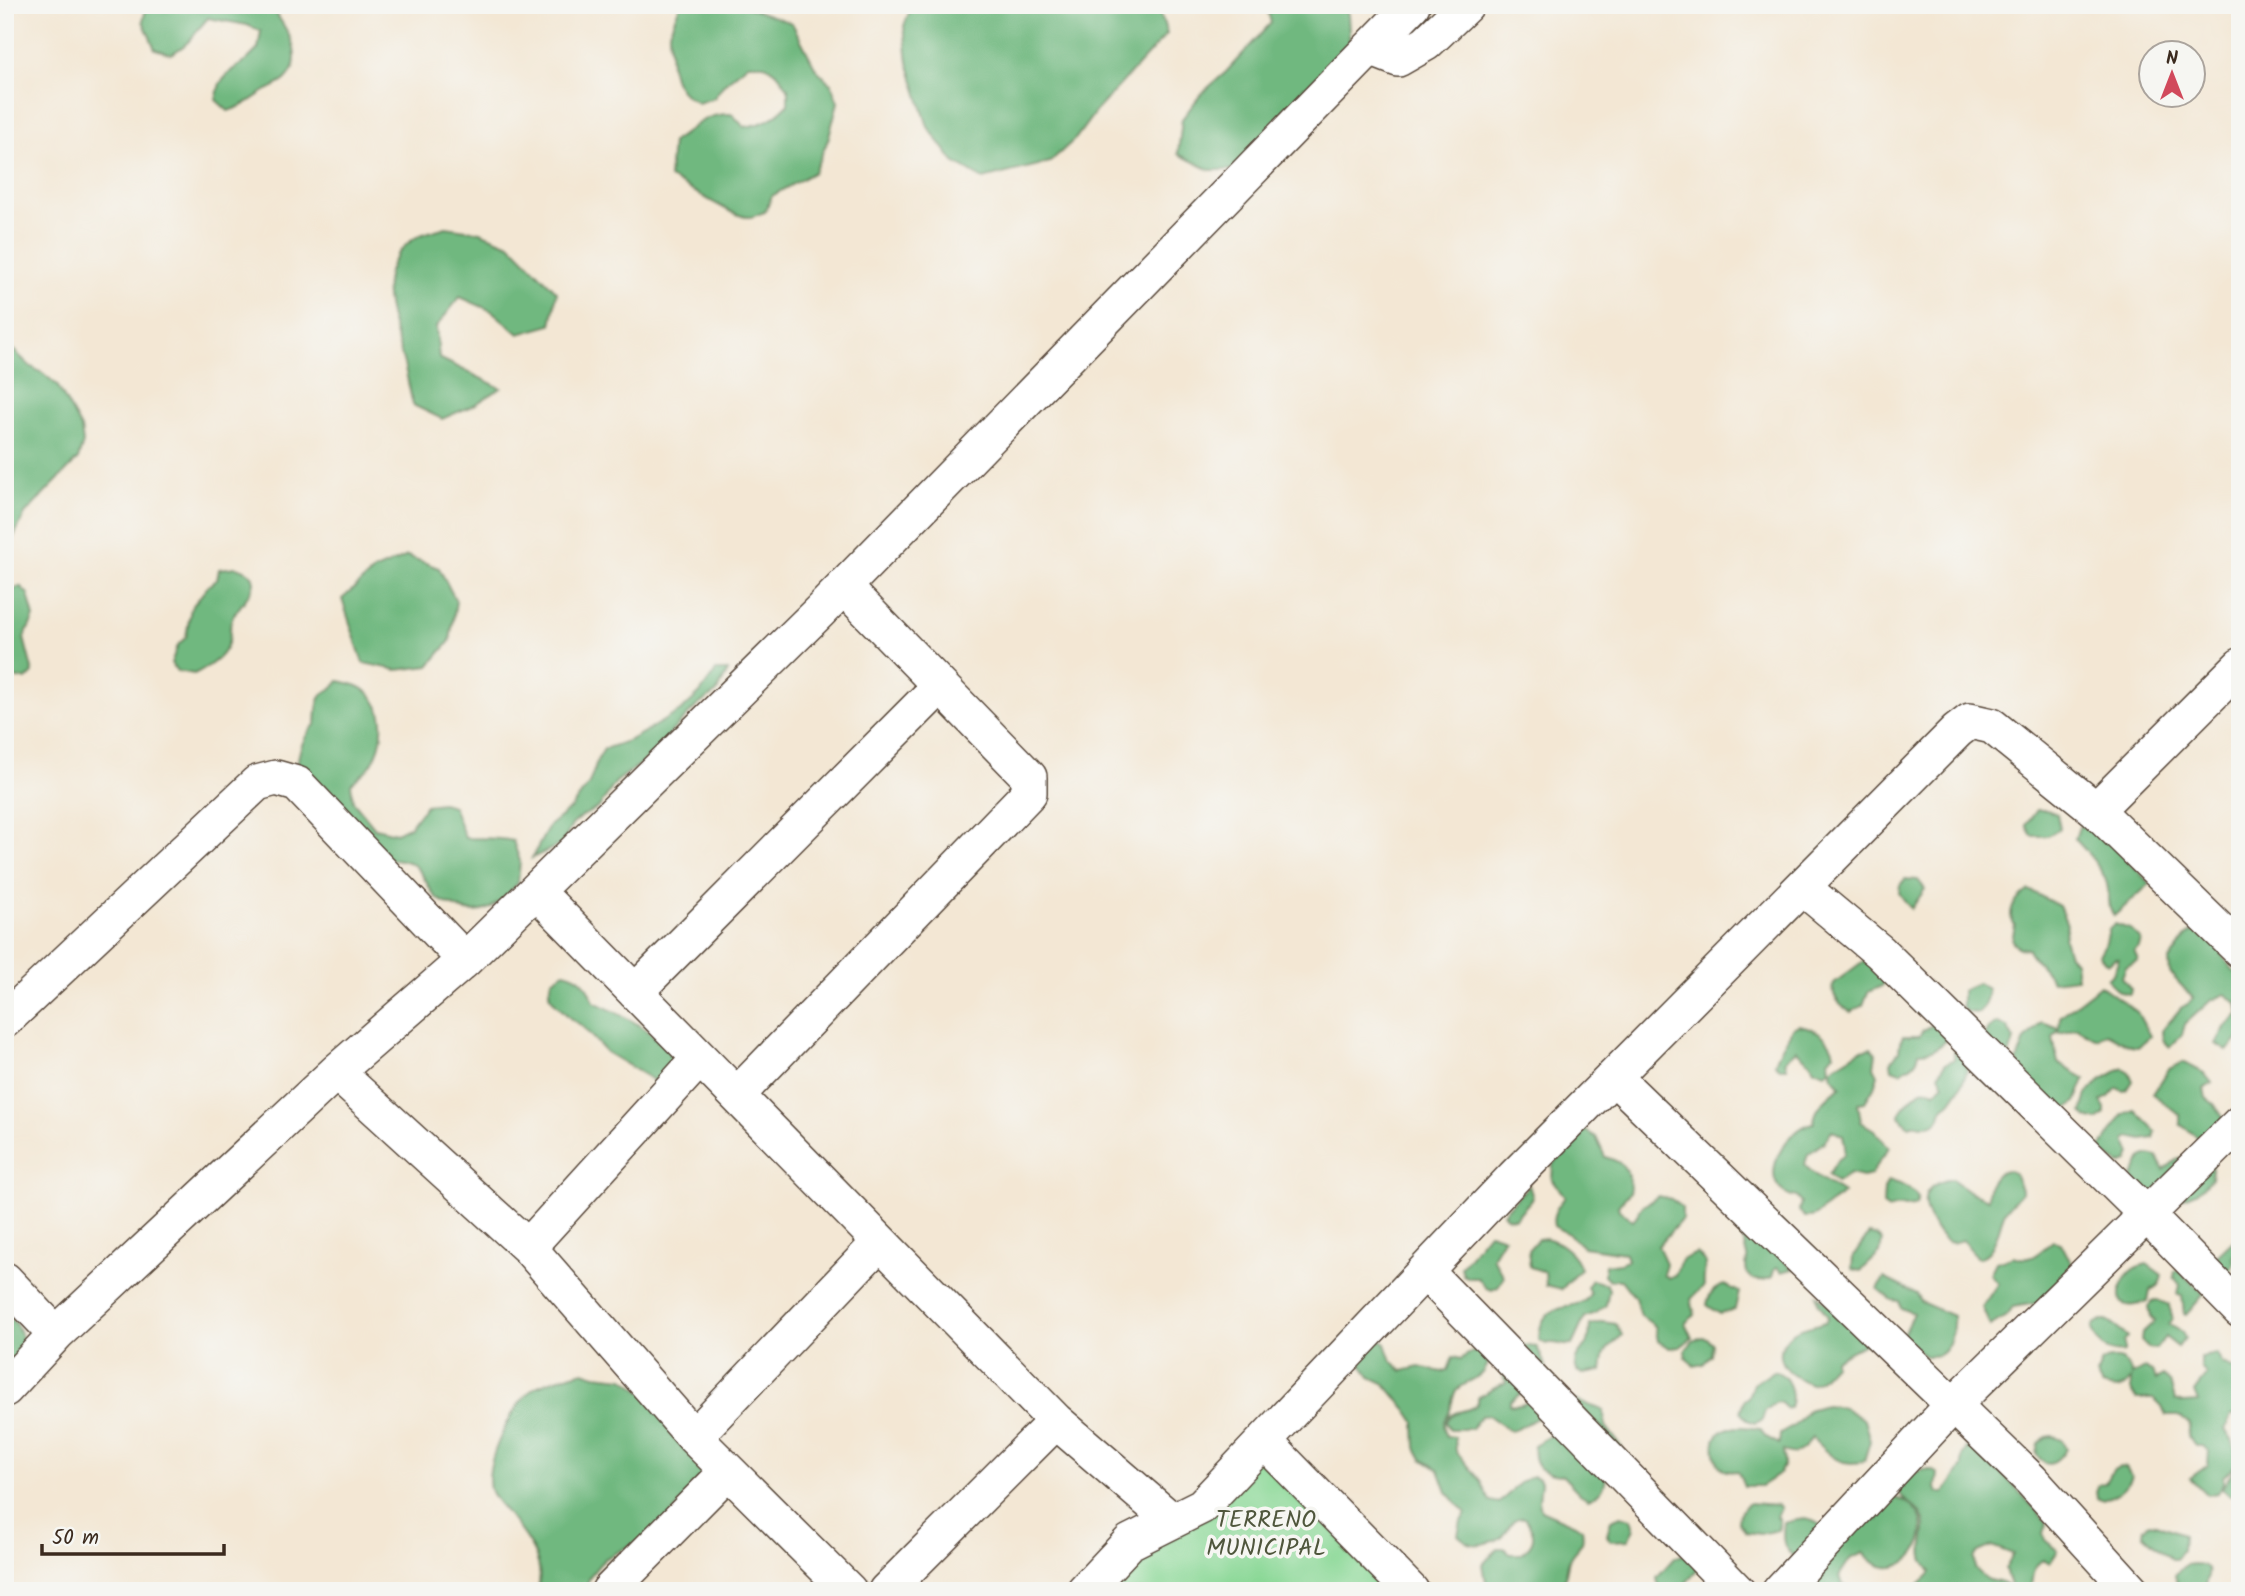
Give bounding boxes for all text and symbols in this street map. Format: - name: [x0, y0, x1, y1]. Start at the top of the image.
- north arrow: [2136, 38, 2206, 108]
- text: N: [2166, 44, 2178, 74]
- park label: TERRENO MUNICIPAL: [1206, 1501, 1326, 1568]
- scale bar: [42, 1512, 224, 1556]
- text: 50 m: [52, 1522, 99, 1555]

